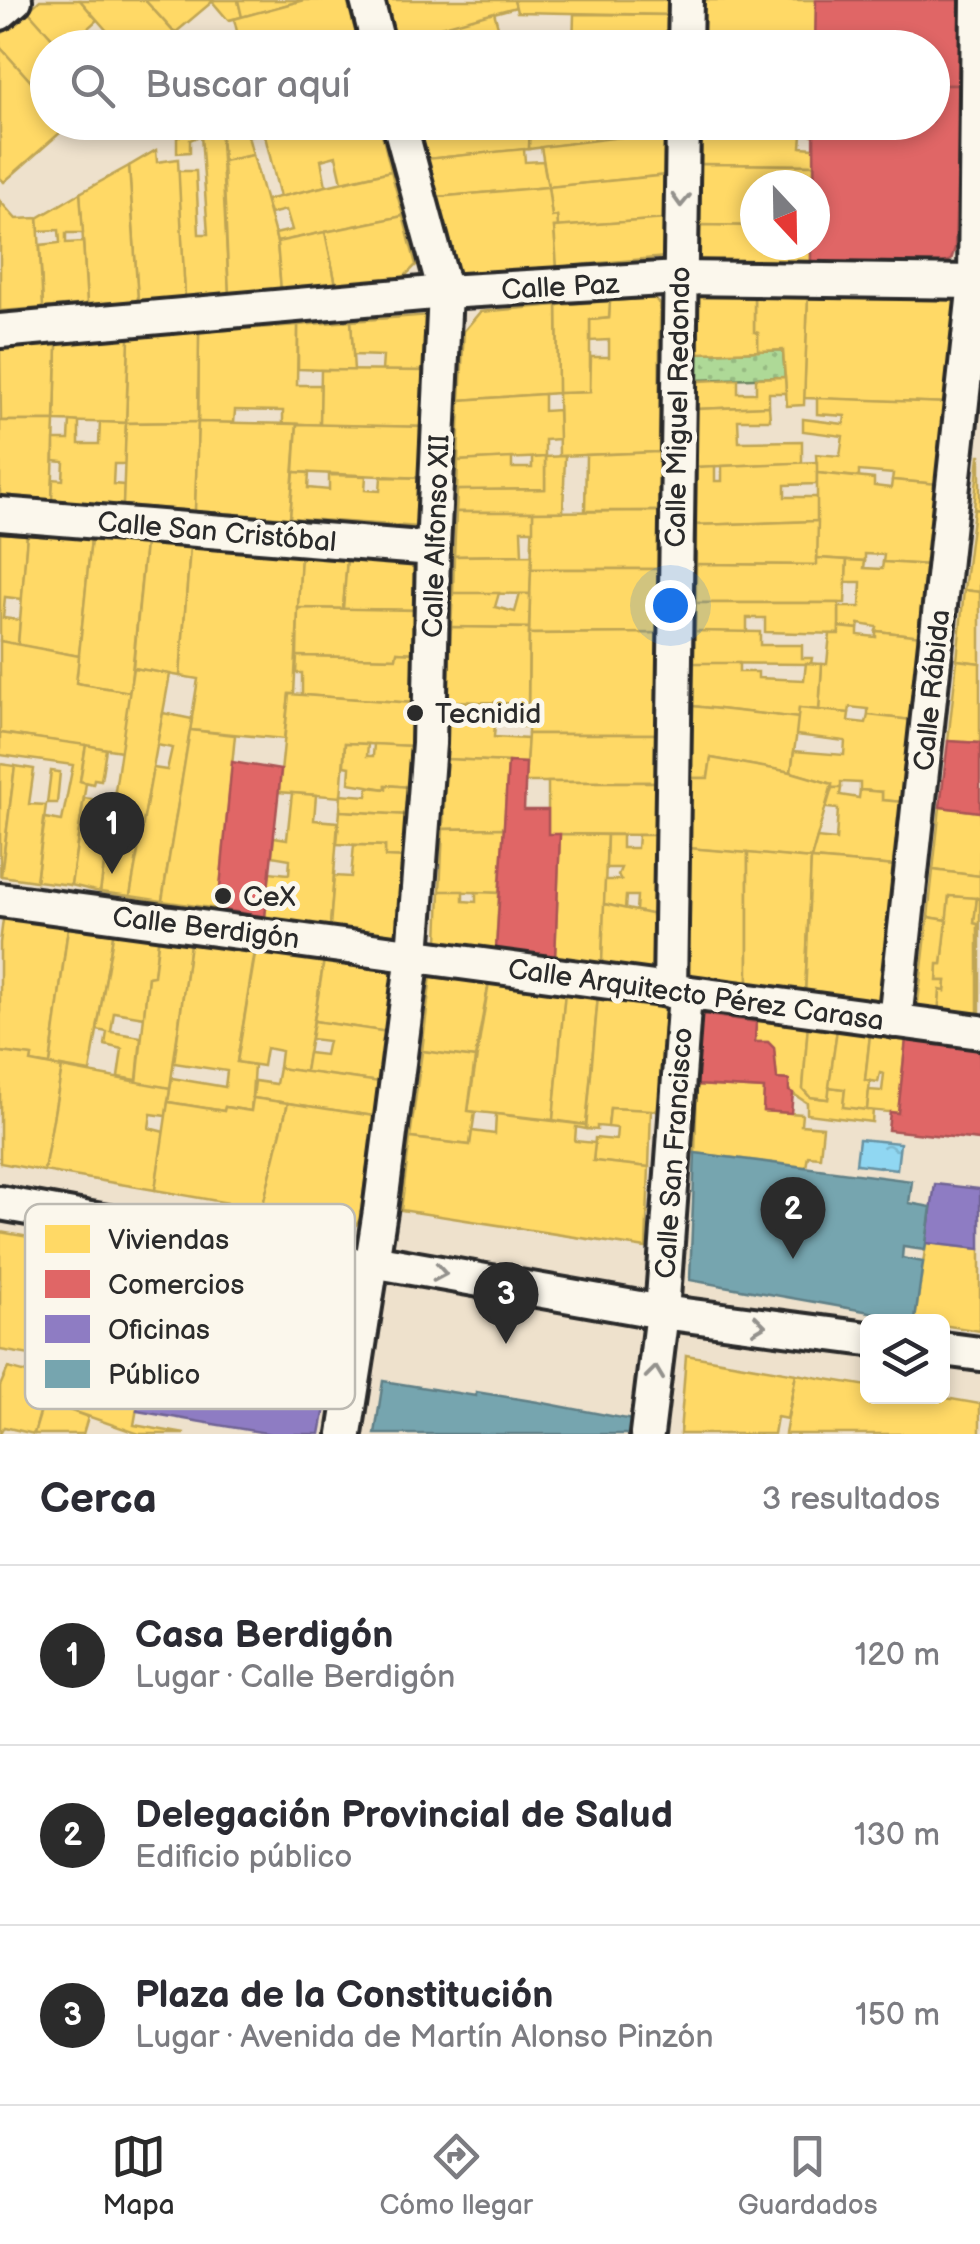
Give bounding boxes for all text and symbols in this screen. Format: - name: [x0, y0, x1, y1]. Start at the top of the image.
- search box: [30, 30, 950, 140]
- icon: search: [65, 58, 120, 113]
- text: Buscar aquí: [145, 63, 351, 108]
- north arrow: [740, 170, 830, 260]
- one-way arrow: [670, 194, 692, 209]
- street label: Calle Miguel Redondo: [660, 266, 697, 548]
- street label: Calle Paz: [500, 268, 620, 307]
- street label: Calle Alfonso XII: [416, 434, 457, 638]
- street label: Calle San Cristóbal: [96, 506, 338, 559]
- your location: [645, 580, 696, 631]
- street label: Calle Rábida: [908, 608, 957, 773]
- place label: Tecnidid: [435, 698, 541, 731]
- marker: Tecnidid: [404, 702, 426, 724]
- pin: 1: [80, 792, 144, 874]
- place label: CeX: [243, 881, 296, 914]
- marker: CeX: [212, 885, 234, 907]
- street label: Calle Berdigón: [110, 901, 301, 956]
- street label: Calle Arquitecto Pérez Carasa: [506, 953, 886, 1038]
- street label: Calle San Francisco: [649, 1026, 700, 1280]
- pin: 2: [760, 1176, 826, 1259]
- legend: [25, 1204, 355, 1409]
- text: Viviendas: [108, 1224, 229, 1257]
- one-way arrow: [431, 1261, 448, 1282]
- pin: 3: [474, 1262, 538, 1344]
- text: Comercios: [108, 1269, 244, 1302]
- text: Oficinas: [108, 1314, 210, 1347]
- one-way arrow: [751, 1314, 767, 1335]
- map controls: [860, 1314, 950, 1404]
- button: layers: [860, 1314, 950, 1404]
- text: Público: [108, 1359, 200, 1392]
- one-way arrow: [644, 1365, 665, 1381]
- text: Cerca: [40, 1474, 157, 1525]
- text: 3 resultados: [762, 1480, 940, 1519]
- text: Casa Berdigón: [135, 1613, 393, 1658]
- text: 1: [66, 1636, 79, 1675]
- text: 120 m: [855, 1636, 940, 1675]
- text: Lugar · Calle Berdigón: [135, 1658, 455, 1697]
- text: Delegación Provincial de Salud: [135, 1793, 673, 1838]
- text: 2: [63, 1816, 82, 1855]
- text: 130 m: [854, 1816, 940, 1855]
- text: Edificio público: [135, 1838, 352, 1877]
- text: Plaza de la Constitución: [135, 1973, 553, 2018]
- text: 3: [63, 1996, 82, 2035]
- text: 150 m: [855, 1996, 940, 2035]
- text: Lugar · Avenida de Martín Alonso Pinzón: [135, 2018, 714, 2057]
- tab: Mapa: [102, 2129, 175, 2222]
- tab: Cómo llegar: [379, 2129, 533, 2222]
- tab: Guardados: [738, 2129, 878, 2222]

